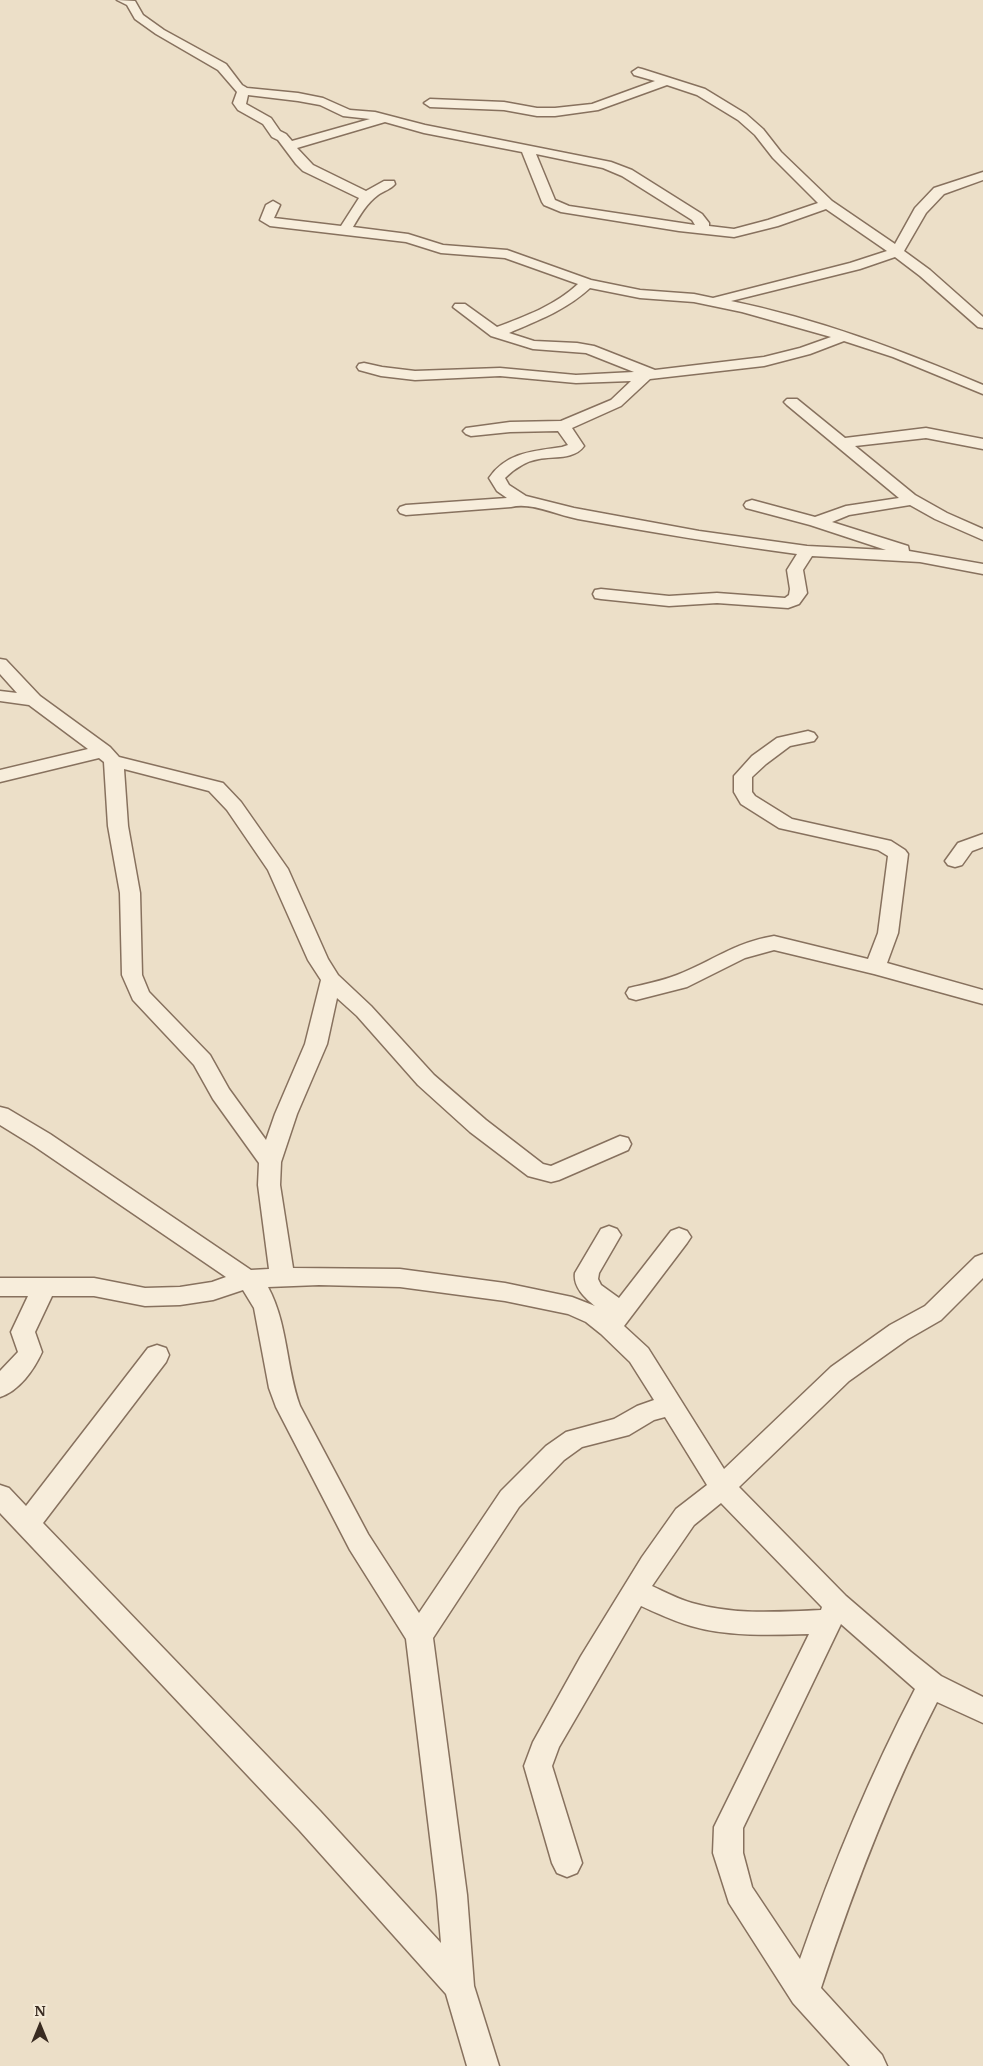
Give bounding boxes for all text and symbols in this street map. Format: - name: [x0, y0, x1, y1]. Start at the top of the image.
- north arrow: [15, 2001, 65, 2051]
- text: N: [34, 2002, 46, 2020]

